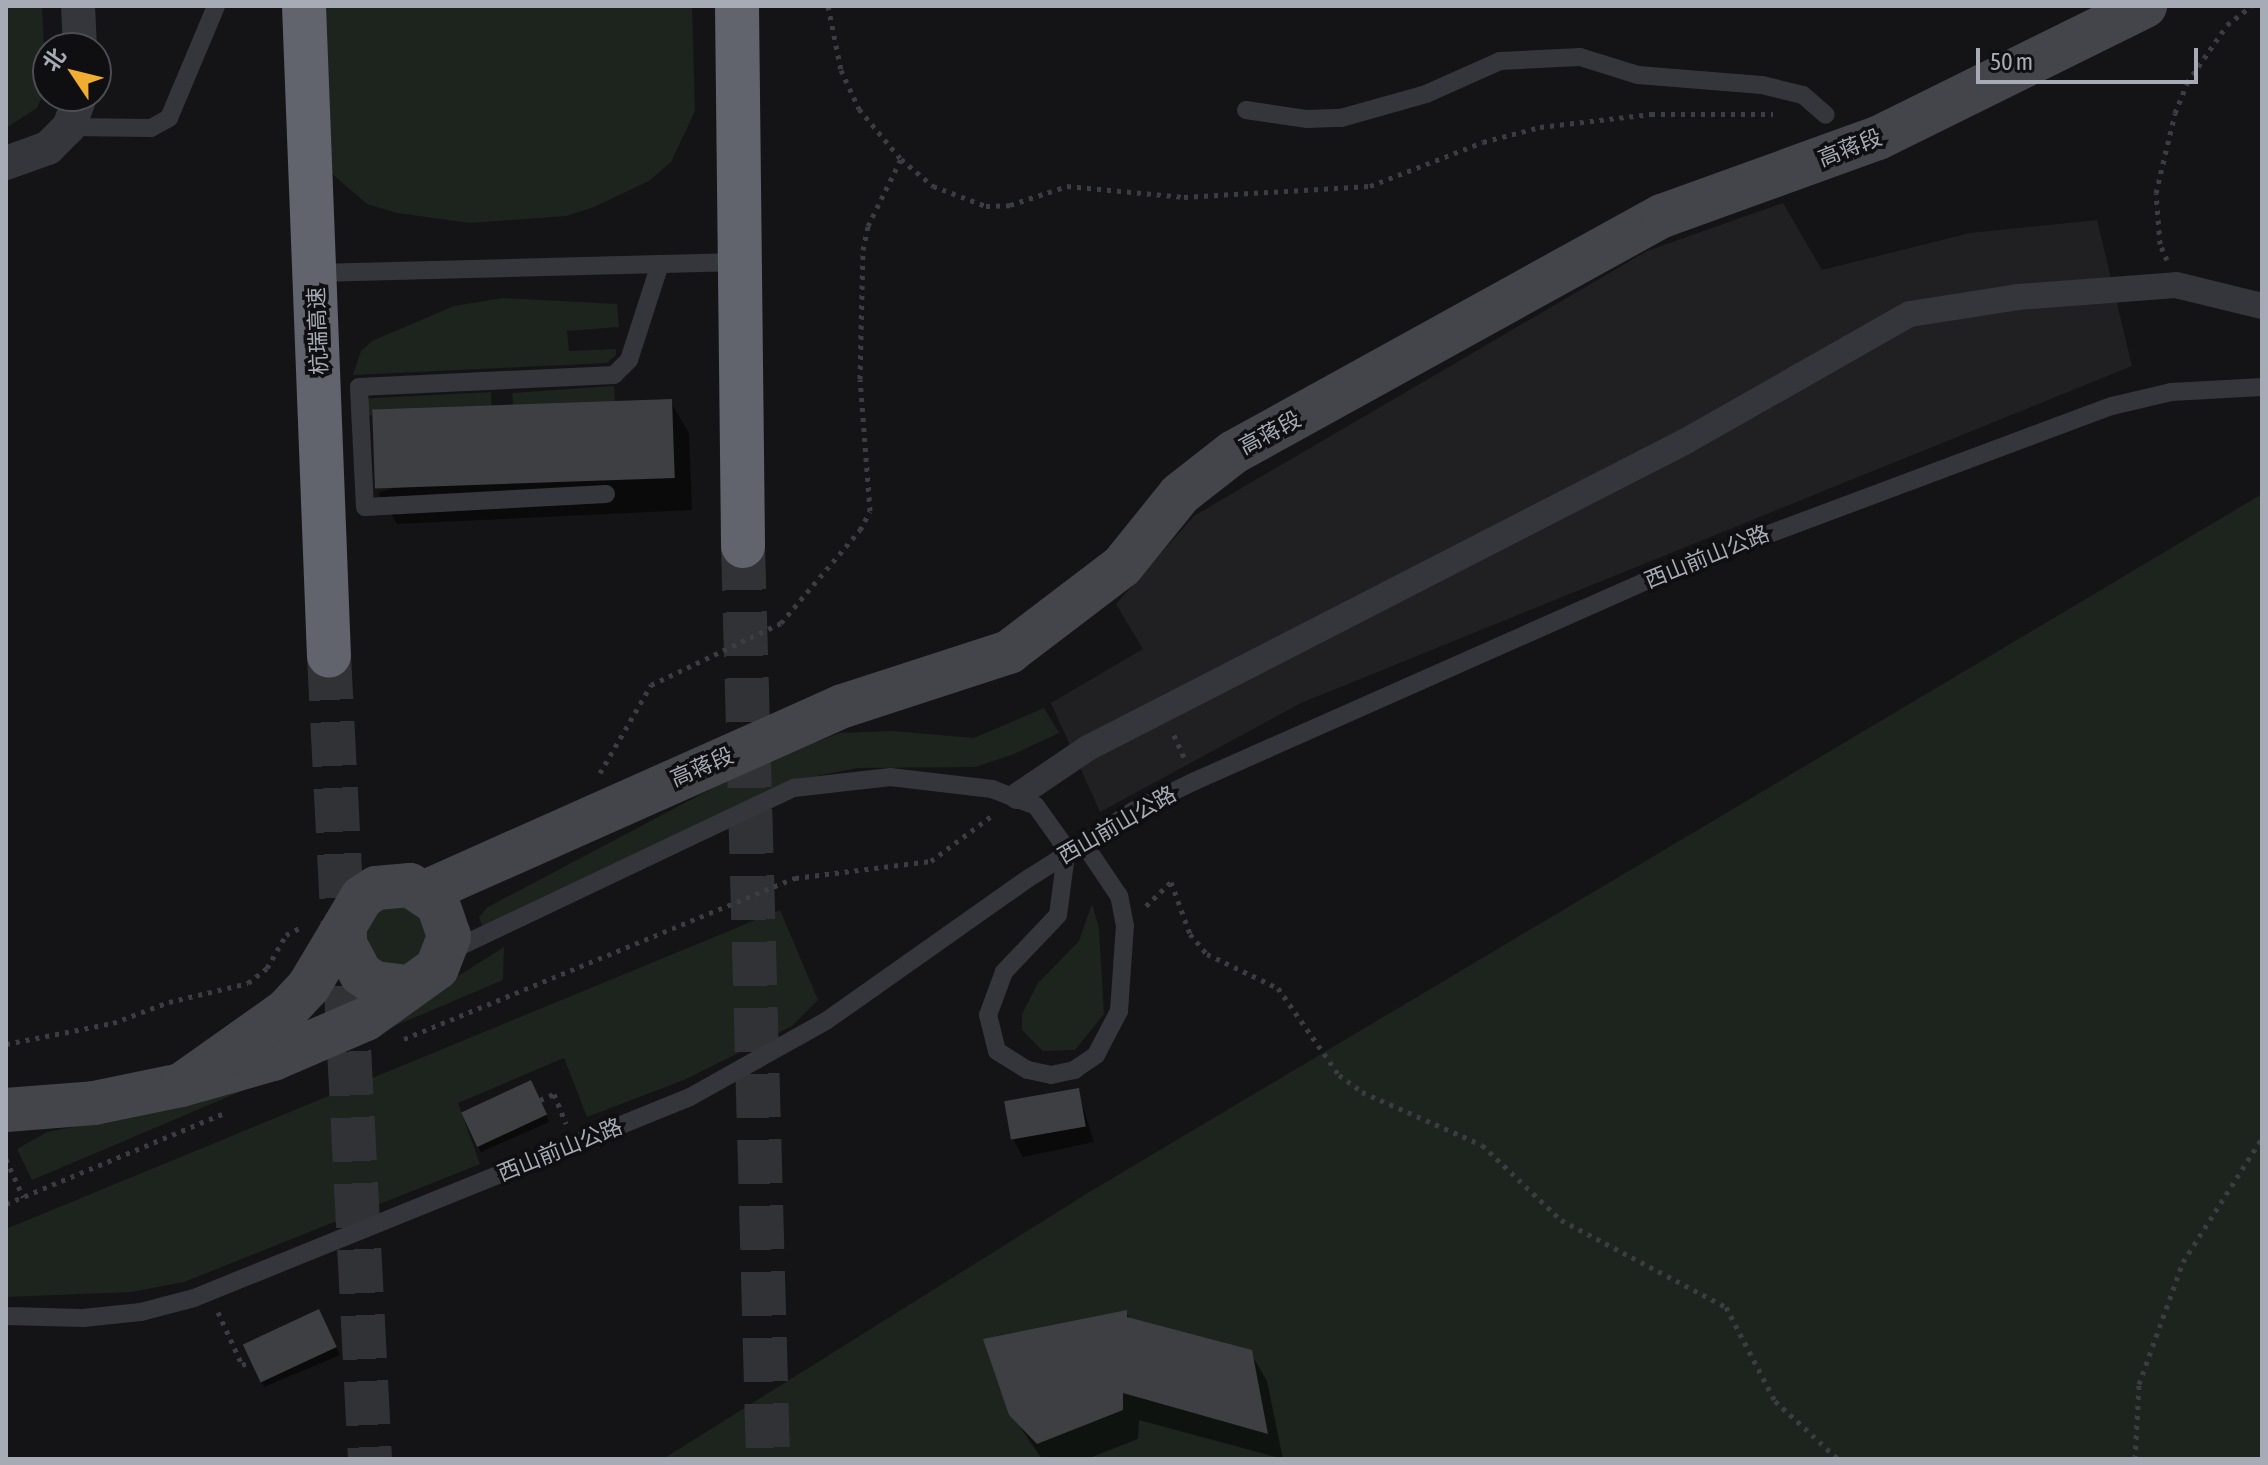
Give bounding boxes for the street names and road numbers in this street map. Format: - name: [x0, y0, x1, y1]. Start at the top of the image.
- street label: 高蒋段: [1814, 124, 1886, 172]
- street label: 杭瑞高速: [303, 287, 333, 375]
- street label: 高蒋段: [1235, 406, 1305, 460]
- street label: 西山前山公路: [1641, 520, 1773, 594]
- street label: 高蒋段: [666, 742, 738, 792]
- street label: 西山前山公路: [1053, 781, 1181, 869]
- street label: 西山前山公路: [494, 1113, 626, 1187]

